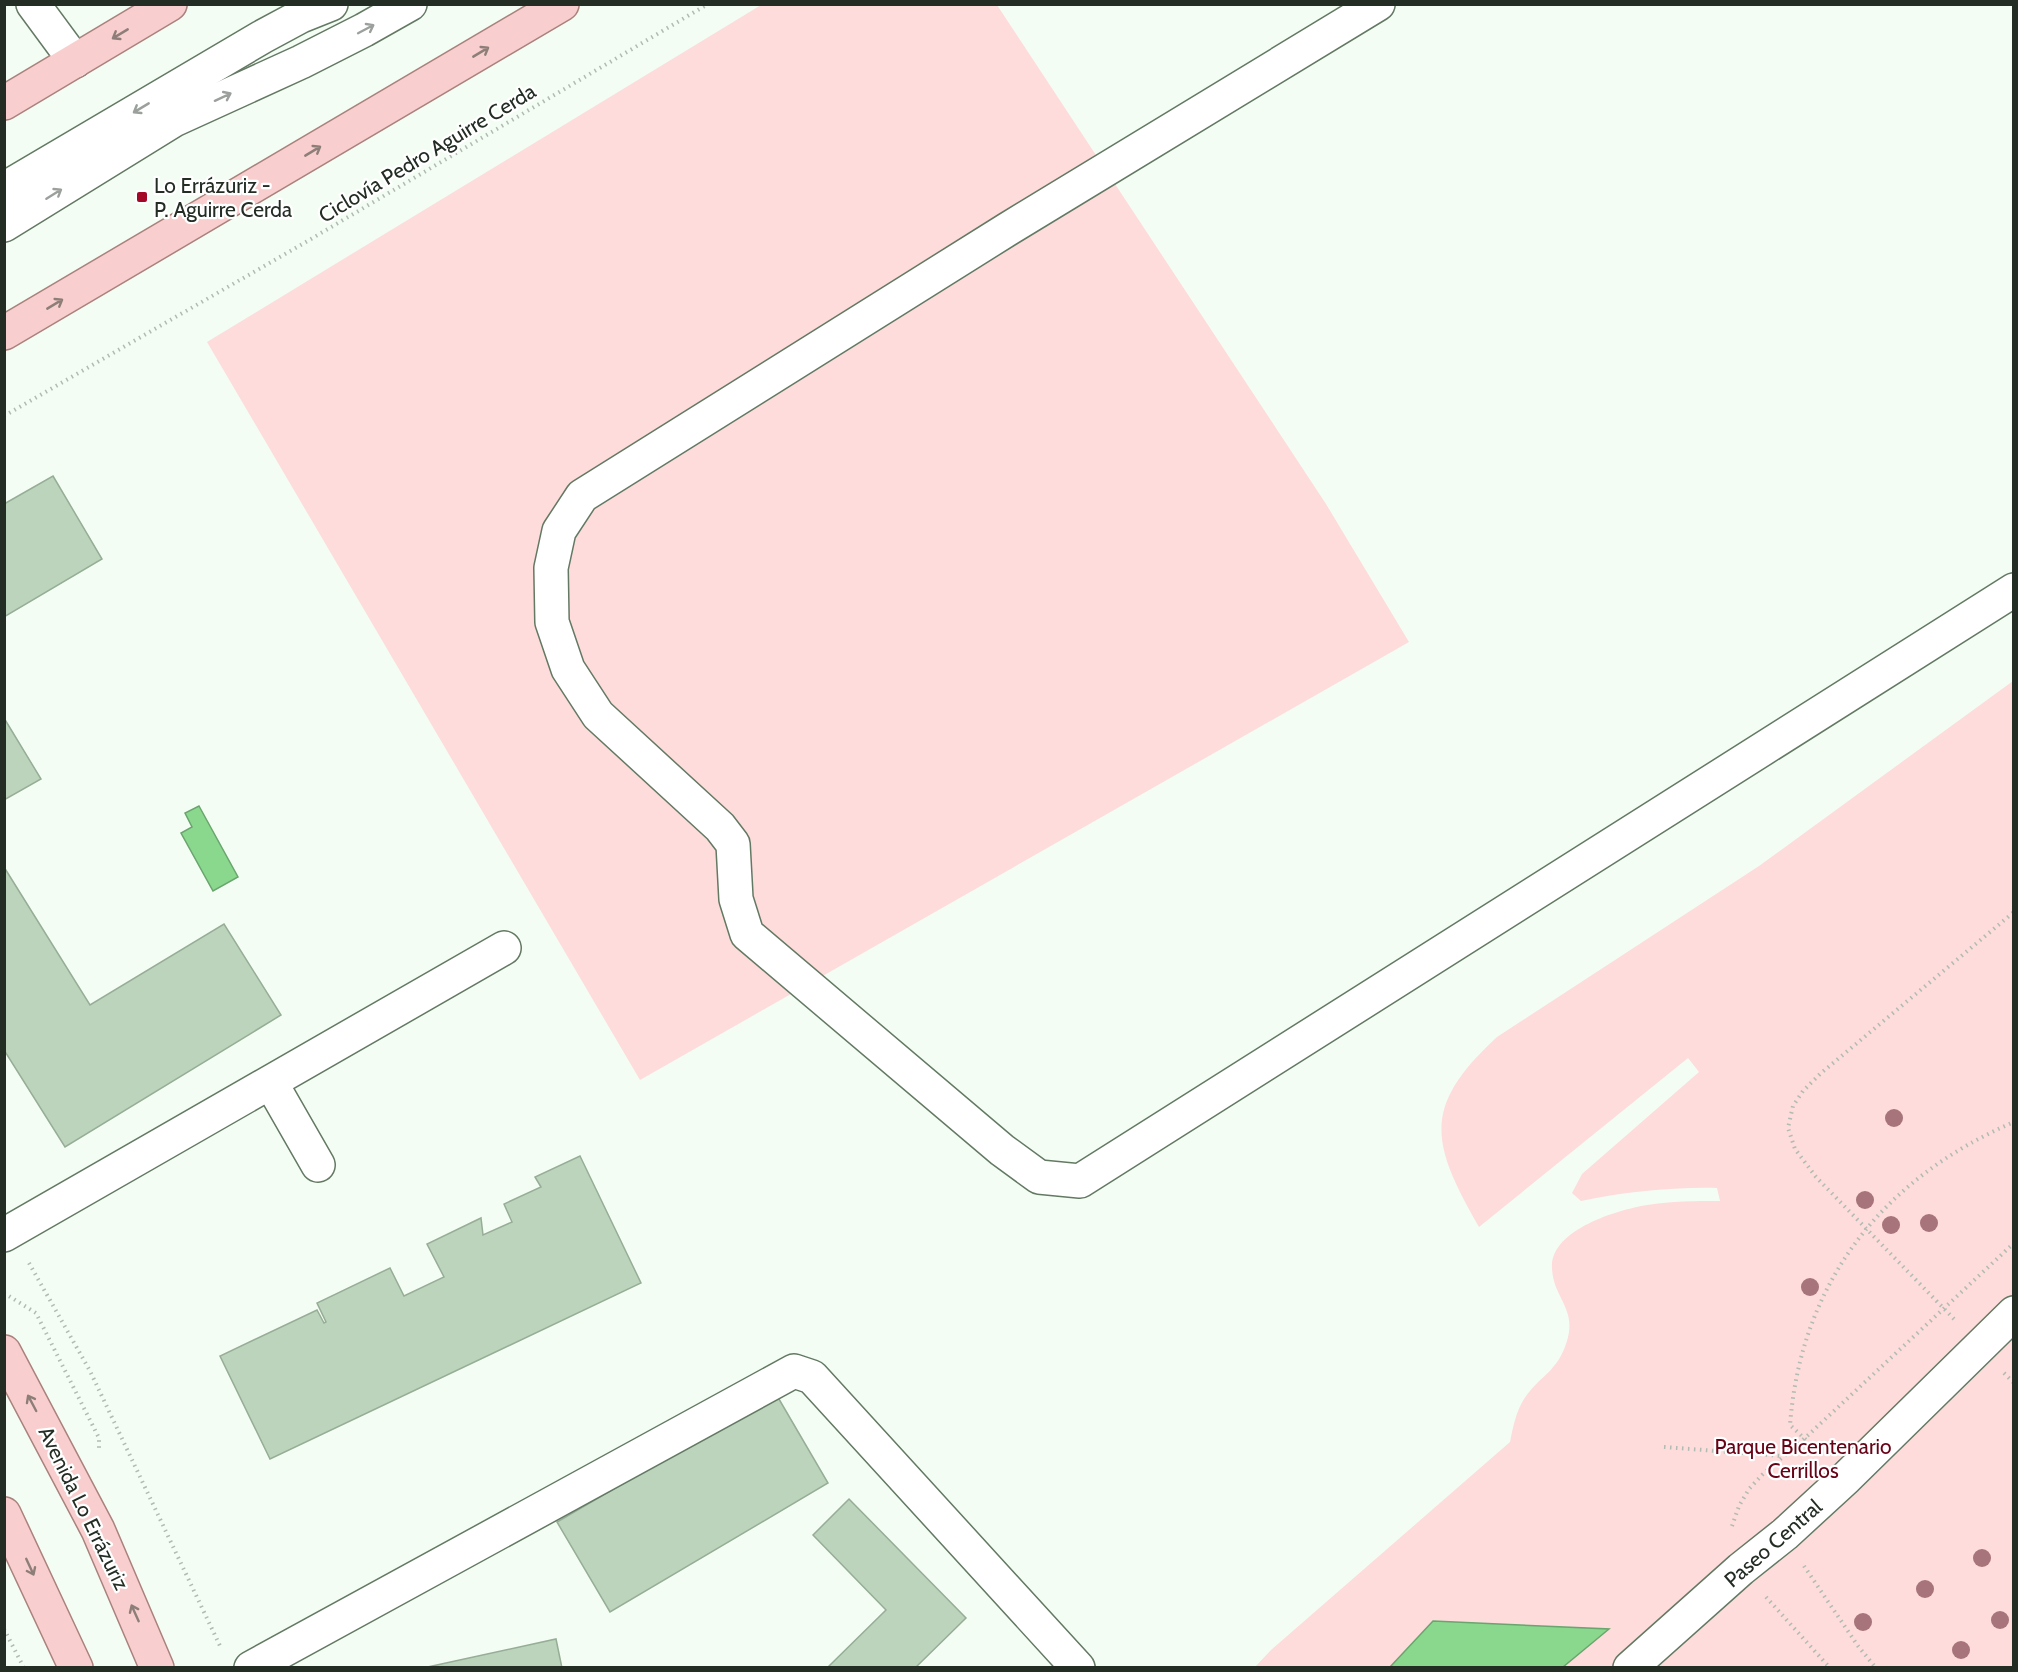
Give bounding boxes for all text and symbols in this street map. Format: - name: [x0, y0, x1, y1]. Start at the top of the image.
- one-way arrow: [357, 23, 374, 35]
- one-way arrow: [112, 29, 129, 41]
- one-way arrow: [472, 46, 489, 58]
- street label: Ciclovía Pedro Aguirre Cerda: [314, 78, 540, 228]
- one-way arrow: [213, 90, 231, 102]
- one-way arrow: [133, 103, 150, 115]
- one-way arrow: [304, 145, 321, 157]
- place label: Lo Errázuriz - P. Aguirre Cerda: [154, 173, 292, 222]
- one-way arrow: [45, 188, 62, 200]
- marker: Lo Errázuriz - P. Aguirre Cerda: [135, 190, 149, 204]
- one-way arrow: [46, 297, 63, 309]
- one-way arrow: [26, 1395, 37, 1413]
- street label: Avenida Lo Errázuriz: [34, 1422, 134, 1594]
- park label: Parque Bicentenario Cerrillos: [1714, 1434, 1892, 1483]
- street label: Paseo Central: [1719, 1494, 1827, 1592]
- one-way arrow: [24, 1558, 36, 1576]
- one-way arrow: [128, 1605, 140, 1623]

